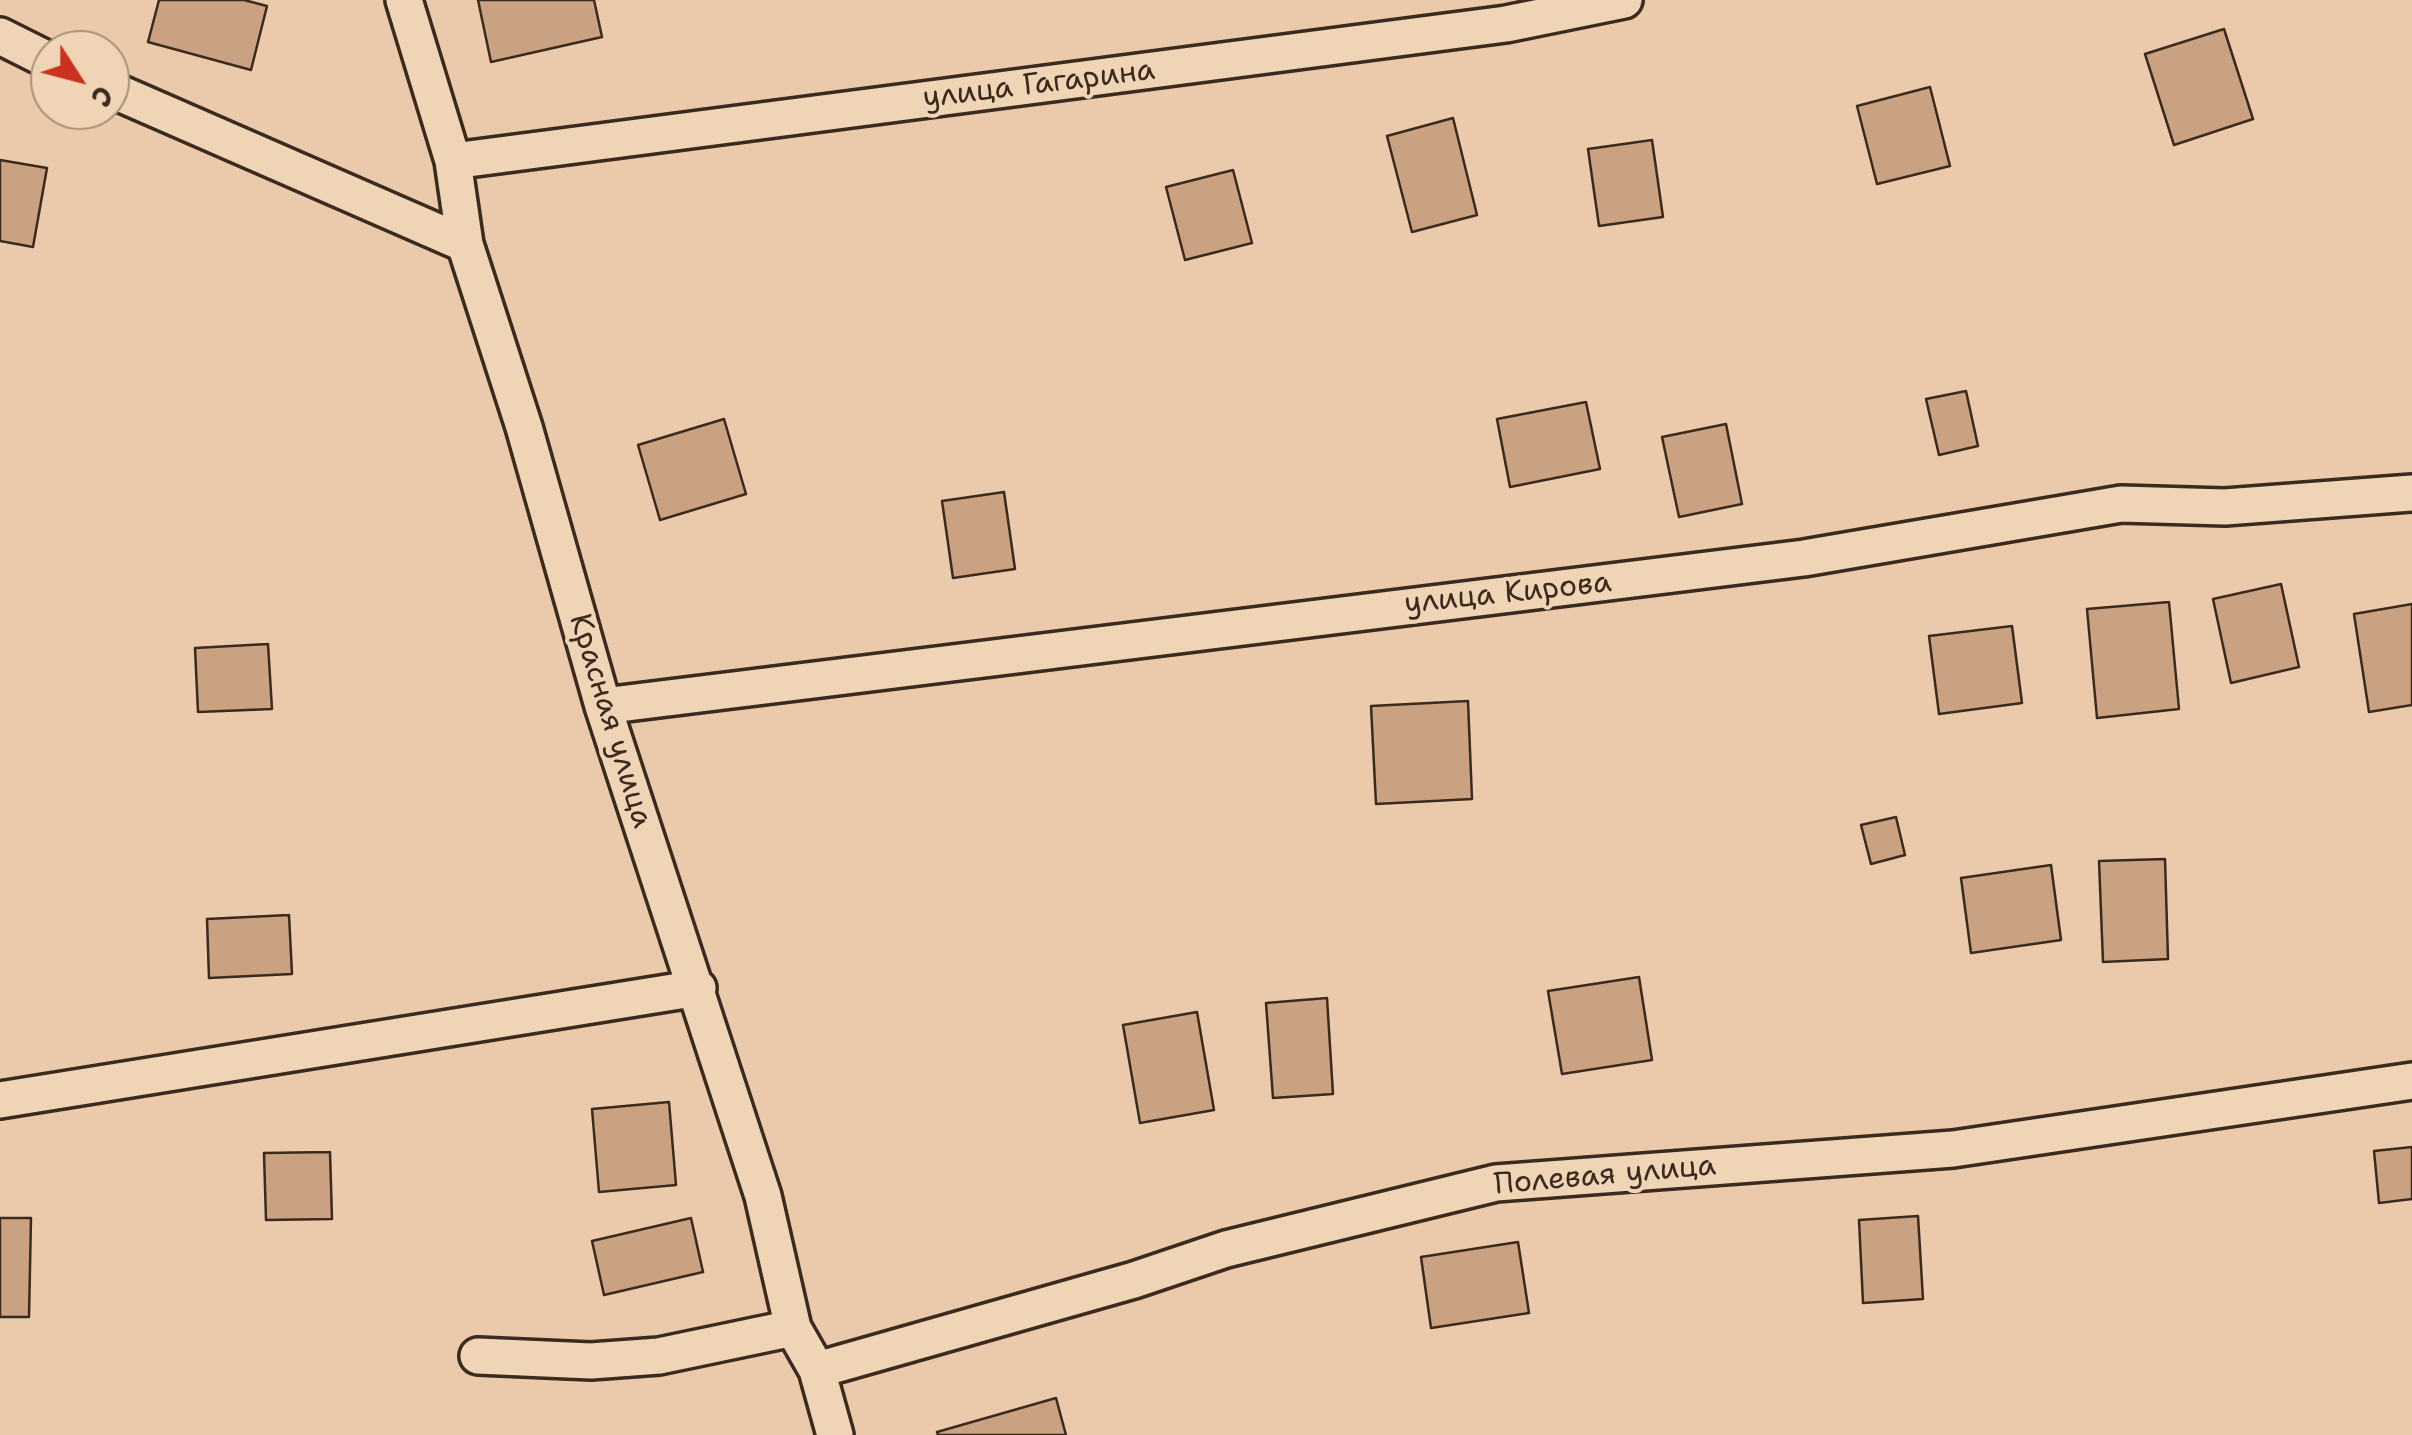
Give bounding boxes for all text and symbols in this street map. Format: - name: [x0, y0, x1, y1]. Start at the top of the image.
- north arrow: [30, 30, 130, 130]
- street label: улица Гагарина: [921, 53, 1157, 117]
- text: С: [82, 78, 123, 115]
- street label: улица Кирова: [1403, 565, 1613, 623]
- street label: Красная улица: [560, 610, 660, 832]
- street label: Полевая улица: [1492, 1148, 1718, 1204]

